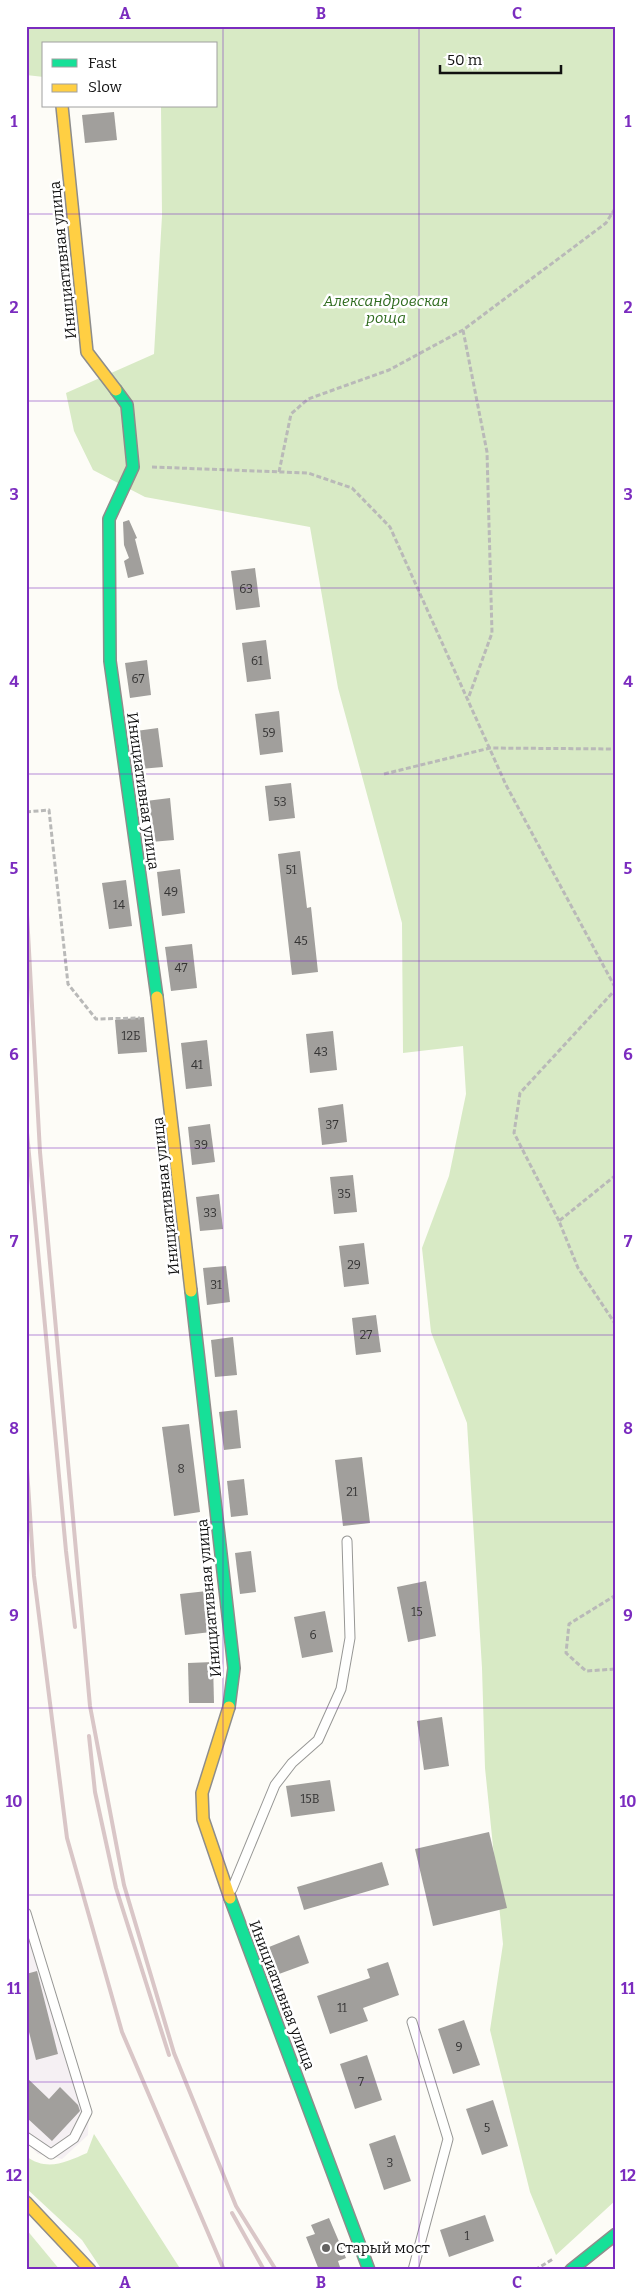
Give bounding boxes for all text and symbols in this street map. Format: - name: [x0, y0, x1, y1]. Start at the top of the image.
- text: A: [119, 4, 131, 23]
- text: B: [316, 4, 326, 23]
- text: C: [512, 4, 522, 23]
- legend: [42, 42, 218, 108]
- scale bar: [440, 42, 561, 74]
- text: 50 m: [447, 51, 483, 69]
- text: Fast: [88, 54, 117, 72]
- text: Slow: [88, 78, 123, 96]
- text: 1: [11, 112, 18, 131]
- text: 1: [625, 112, 632, 131]
- street label: Инициативная улица: [46, 180, 80, 340]
- park label: Александровская роща: [323, 292, 448, 327]
- text: 2: [9, 298, 19, 317]
- text: 2: [623, 298, 633, 317]
- text: 3: [9, 485, 19, 504]
- text: 3: [623, 485, 633, 504]
- house number: 63: [239, 582, 253, 596]
- house number: 61: [251, 654, 263, 668]
- text: 4: [9, 672, 19, 691]
- house number: 67: [132, 672, 144, 686]
- text: 4: [623, 672, 633, 691]
- street label: Инициативная улица: [123, 711, 163, 871]
- house number: 59: [262, 726, 276, 740]
- house number: 53: [274, 795, 287, 809]
- text: 5: [10, 859, 19, 878]
- text: 5: [624, 859, 633, 878]
- house number: 51: [285, 863, 297, 877]
- house number: 49: [164, 885, 178, 899]
- house number: 14: [113, 898, 125, 912]
- house number: 45: [294, 934, 308, 948]
- house number: 47: [175, 961, 187, 975]
- house number: 12Б: [122, 1029, 140, 1043]
- text: 6: [9, 1045, 19, 1064]
- house number: 43: [314, 1045, 328, 1059]
- text: 6: [623, 1045, 633, 1064]
- house number: 41: [191, 1058, 203, 1072]
- street label: Инициативная улица: [149, 1116, 183, 1276]
- house number: 37: [326, 1118, 338, 1132]
- house number: 39: [194, 1138, 208, 1152]
- house number: 35: [337, 1187, 351, 1201]
- house number: 33: [203, 1206, 217, 1220]
- text: 7: [10, 1232, 19, 1251]
- text: 7: [624, 1232, 633, 1251]
- house number: 29: [347, 1258, 361, 1272]
- house number: 31: [210, 1278, 222, 1292]
- house number: 27: [360, 1328, 372, 1342]
- text: 8: [9, 1419, 19, 1438]
- text: 8: [623, 1419, 633, 1438]
- house number: 8: [177, 1462, 185, 1476]
- house number: 21: [346, 1485, 358, 1499]
- street label: Инициативная улица: [193, 1518, 225, 1678]
- house number: 15: [411, 1605, 423, 1619]
- text: 9: [9, 1606, 19, 1625]
- text: 9: [623, 1606, 633, 1625]
- house number: 6: [309, 1628, 317, 1642]
- text: 10: [5, 1792, 23, 1811]
- house number: 15В: [300, 1792, 320, 1806]
- text: 10: [619, 1792, 637, 1811]
- street label: Инициативная улица: [245, 1918, 319, 2072]
- text: 11: [7, 1979, 21, 1998]
- text: 11: [621, 1979, 635, 1998]
- house number: 11: [337, 2001, 347, 2015]
- house number: 9: [455, 2040, 463, 2054]
- house number: 7: [358, 2075, 364, 2089]
- house number: 5: [484, 2121, 490, 2135]
- house number: 3: [387, 2156, 394, 2170]
- text: 12: [6, 2166, 22, 2185]
- text: 12: [620, 2166, 636, 2185]
- house number: 1: [465, 2229, 470, 2243]
- place label: Старый мост: [336, 2239, 430, 2257]
- marker: Старый мост: [320, 2242, 332, 2254]
- text: A: [119, 2273, 131, 2292]
- text: B: [316, 2273, 326, 2292]
- text: C: [512, 2273, 522, 2292]

